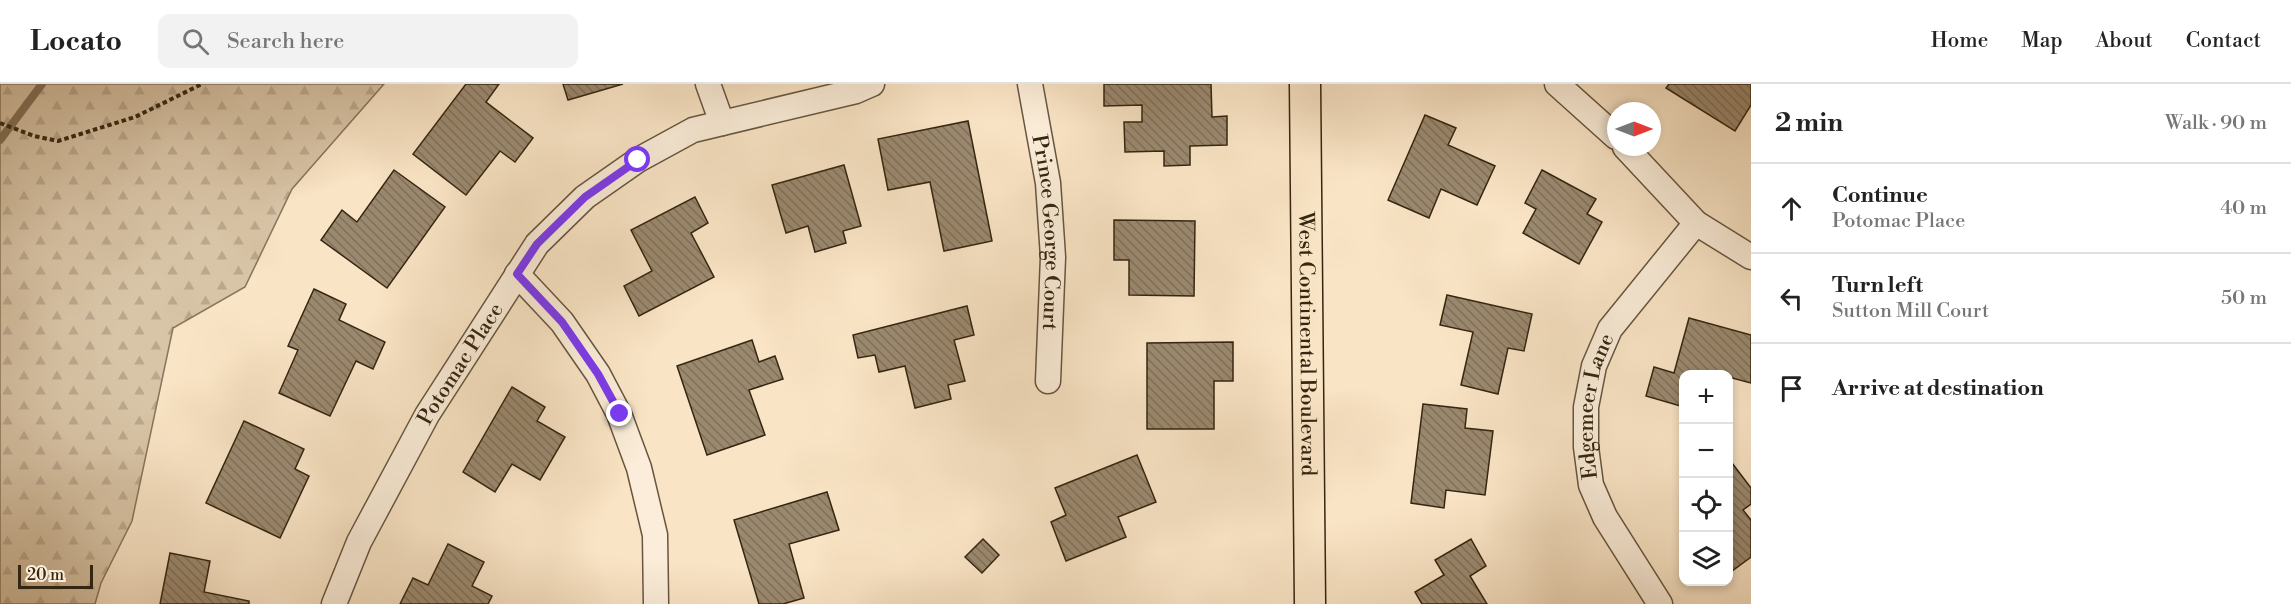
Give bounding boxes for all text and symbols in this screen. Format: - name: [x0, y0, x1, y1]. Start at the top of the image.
- search box: [158, 14, 578, 68]
- text: Locato: [30, 24, 122, 59]
- icon: search: [179, 25, 212, 58]
- text: Search here: [227, 28, 344, 55]
- text: Home: [1931, 28, 1988, 54]
- text: Map: [2021, 28, 2063, 54]
- text: About: [2096, 28, 2153, 54]
- text: Contact: [2186, 28, 2261, 54]
- north arrow: [1607, 102, 1661, 156]
- text: 2 min: [1775, 107, 1843, 139]
- text: Walk · 90 m: [2165, 111, 2267, 136]
- street label: Prince George Court: [1025, 133, 1065, 332]
- route start: [624, 146, 650, 172]
- text: Continue: [1832, 182, 1928, 209]
- icon: ahead: [1775, 192, 1808, 225]
- text: 40 m: [2220, 196, 2267, 221]
- text: Potomac Place: [1832, 209, 1965, 234]
- street label: West Continental Boulevard: [1292, 211, 1321, 476]
- text: Turn left: [1832, 272, 1923, 299]
- icon: left: [1775, 282, 1808, 315]
- text: 50 m: [2221, 286, 2267, 311]
- street label: Potomac Place: [412, 298, 510, 429]
- text: Sutton Mill Court: [1832, 299, 1989, 324]
- street label: Edgemeer Lane: [1573, 330, 1620, 481]
- map controls: [1679, 370, 1733, 586]
- button: +: [1679, 370, 1733, 424]
- icon: arrive: [1775, 372, 1808, 405]
- text: Arrive at destination: [1832, 375, 2044, 402]
- route end: [606, 400, 632, 426]
- button: −: [1679, 424, 1733, 478]
- button: locate: [1679, 478, 1733, 532]
- button: layers: [1679, 532, 1733, 586]
- scale bar: [18, 562, 93, 590]
- text: 20 m: [27, 565, 64, 585]

